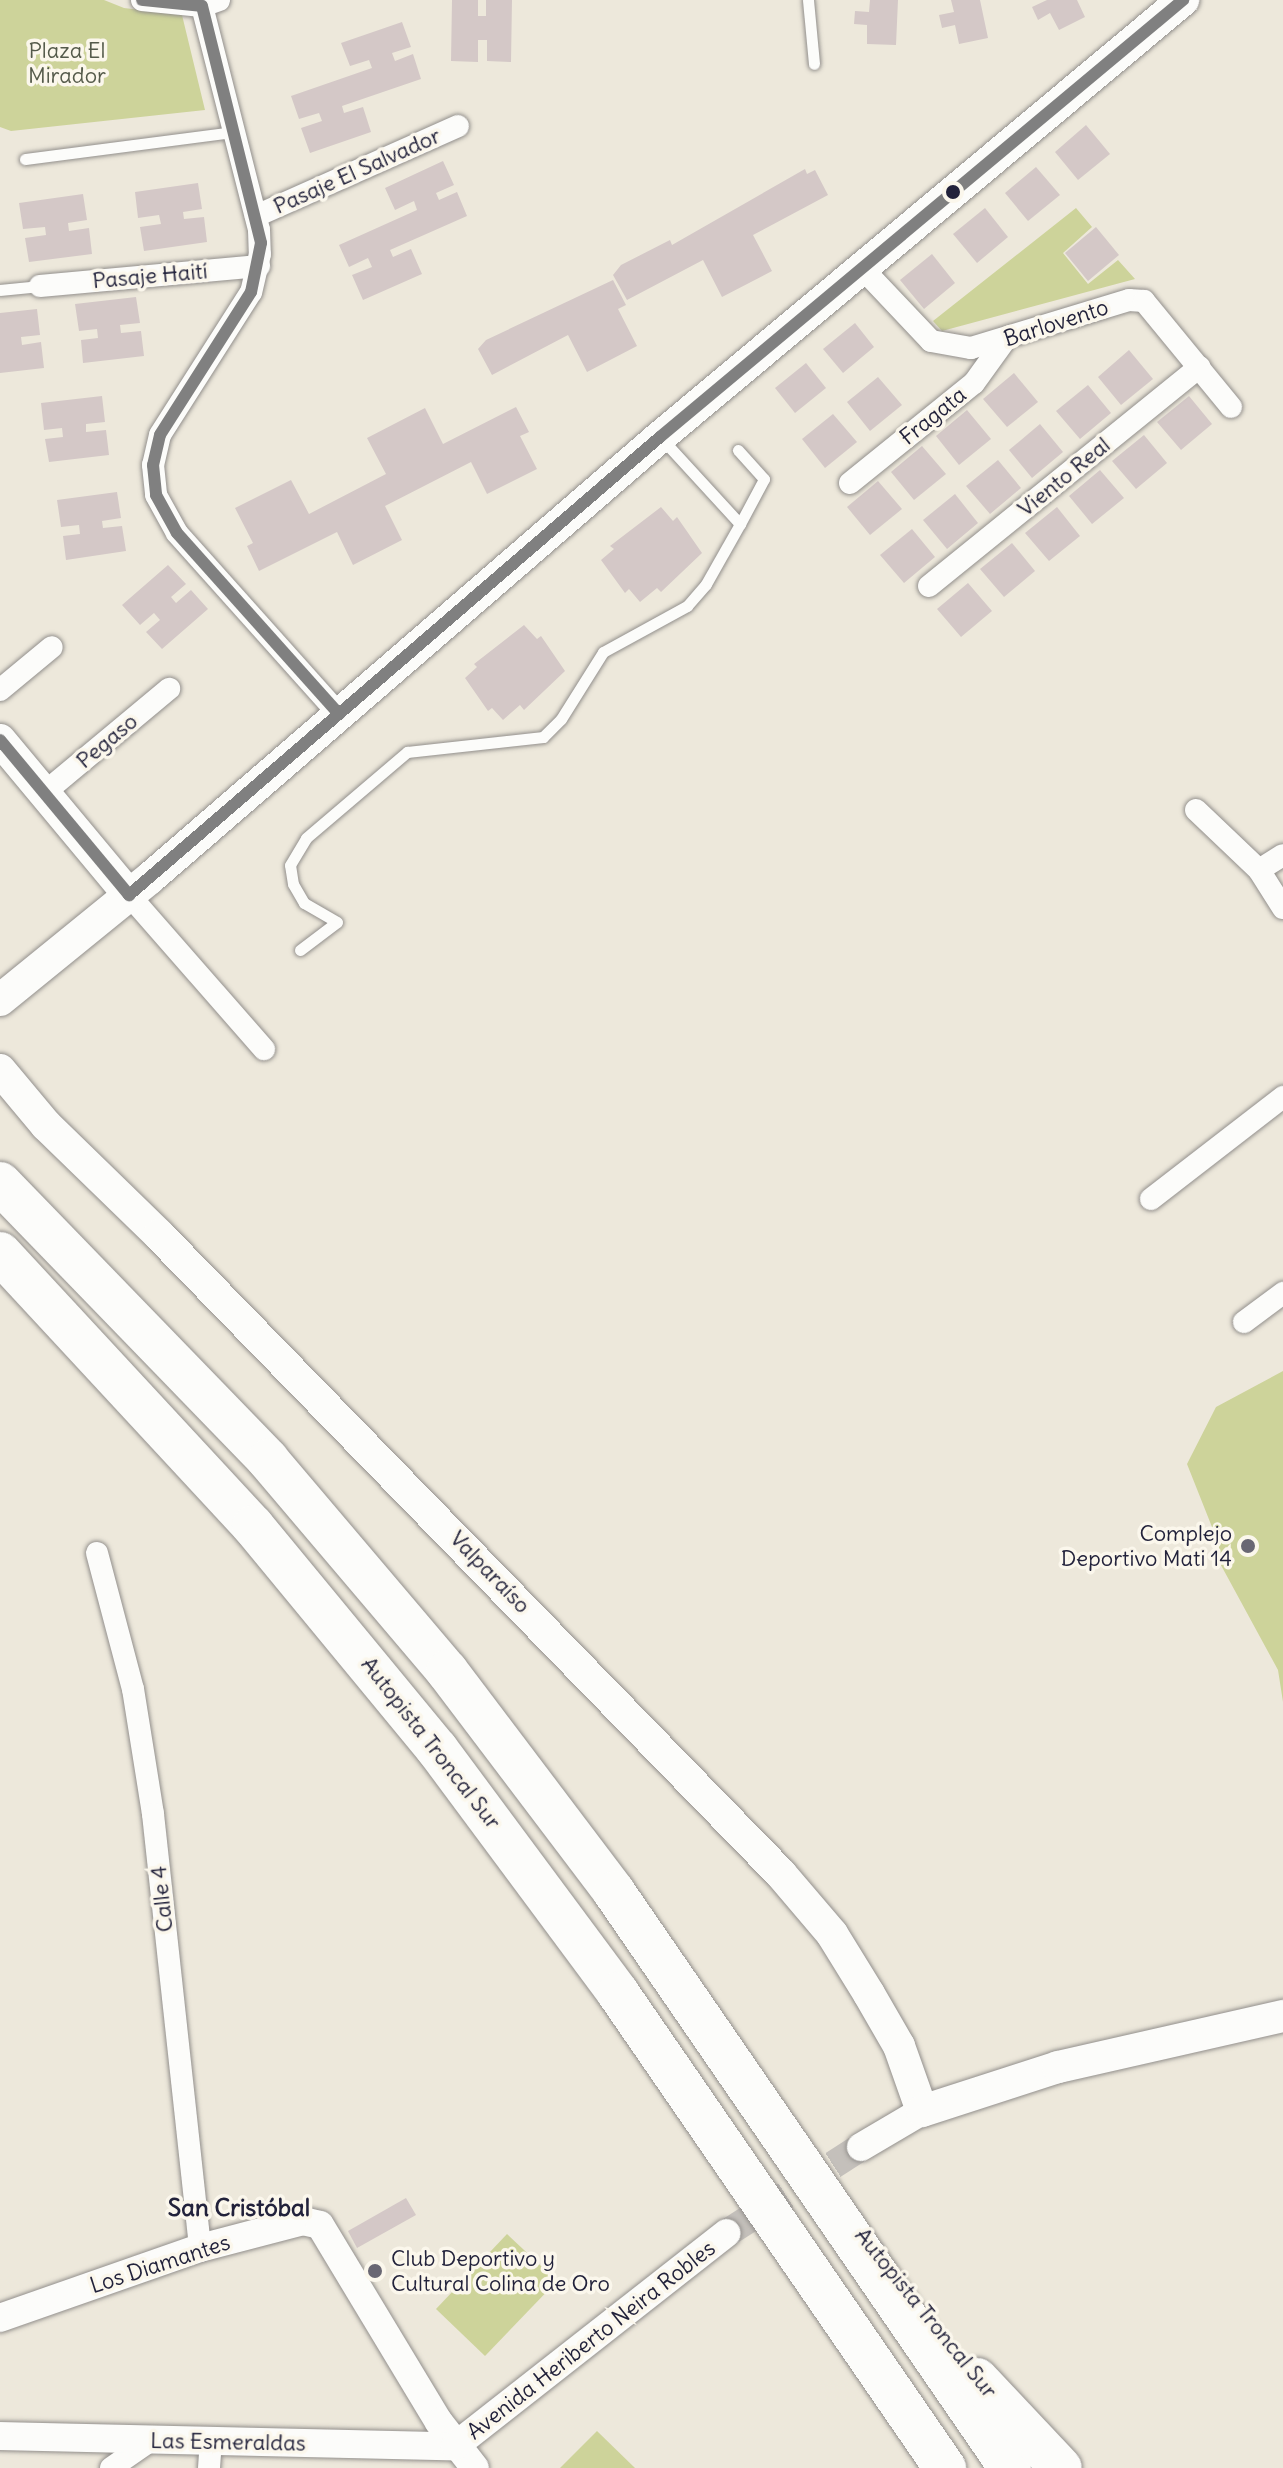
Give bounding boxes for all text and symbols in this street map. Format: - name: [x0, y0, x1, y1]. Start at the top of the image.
- park label: Plaza El Mirador: [28, 37, 106, 88]
- street label: Pasaje El Salvador: [269, 122, 445, 220]
- unlabelled marker: [945, 184, 961, 200]
- street label: Pasaje Haití: [91, 258, 209, 294]
- street label: Barlovento: [1001, 294, 1111, 352]
- street label: Fragata: [895, 381, 971, 451]
- street label: Viento Real: [1013, 432, 1115, 522]
- street label: Pegaso: [71, 708, 143, 774]
- place label: Complejo Deportivo Mati 14: [1061, 1520, 1232, 1572]
- street label: Valparaíso: [444, 1525, 536, 1619]
- marker: Complejo Deportivo Mati 14: [1239, 1537, 1257, 1555]
- street label: Autopista Troncal Sur: [356, 1652, 506, 1834]
- street label: Calle 4: [145, 1865, 179, 1933]
- district label: San Cristóbal: [168, 2194, 310, 2222]
- street label: Autopista Troncal Sur: [849, 2223, 1003, 2403]
- street label: Los Diamantes: [87, 2229, 233, 2299]
- street label: Avenida Heriberto Neira Robles: [462, 2235, 720, 2445]
- place label: Club Deportivo y Cultural Colina de Oro: [391, 2245, 610, 2296]
- marker: Club Deportivo y Cultural Colina de Oro: [366, 2262, 384, 2280]
- street label: Las Esmeraldas: [150, 2427, 306, 2457]

